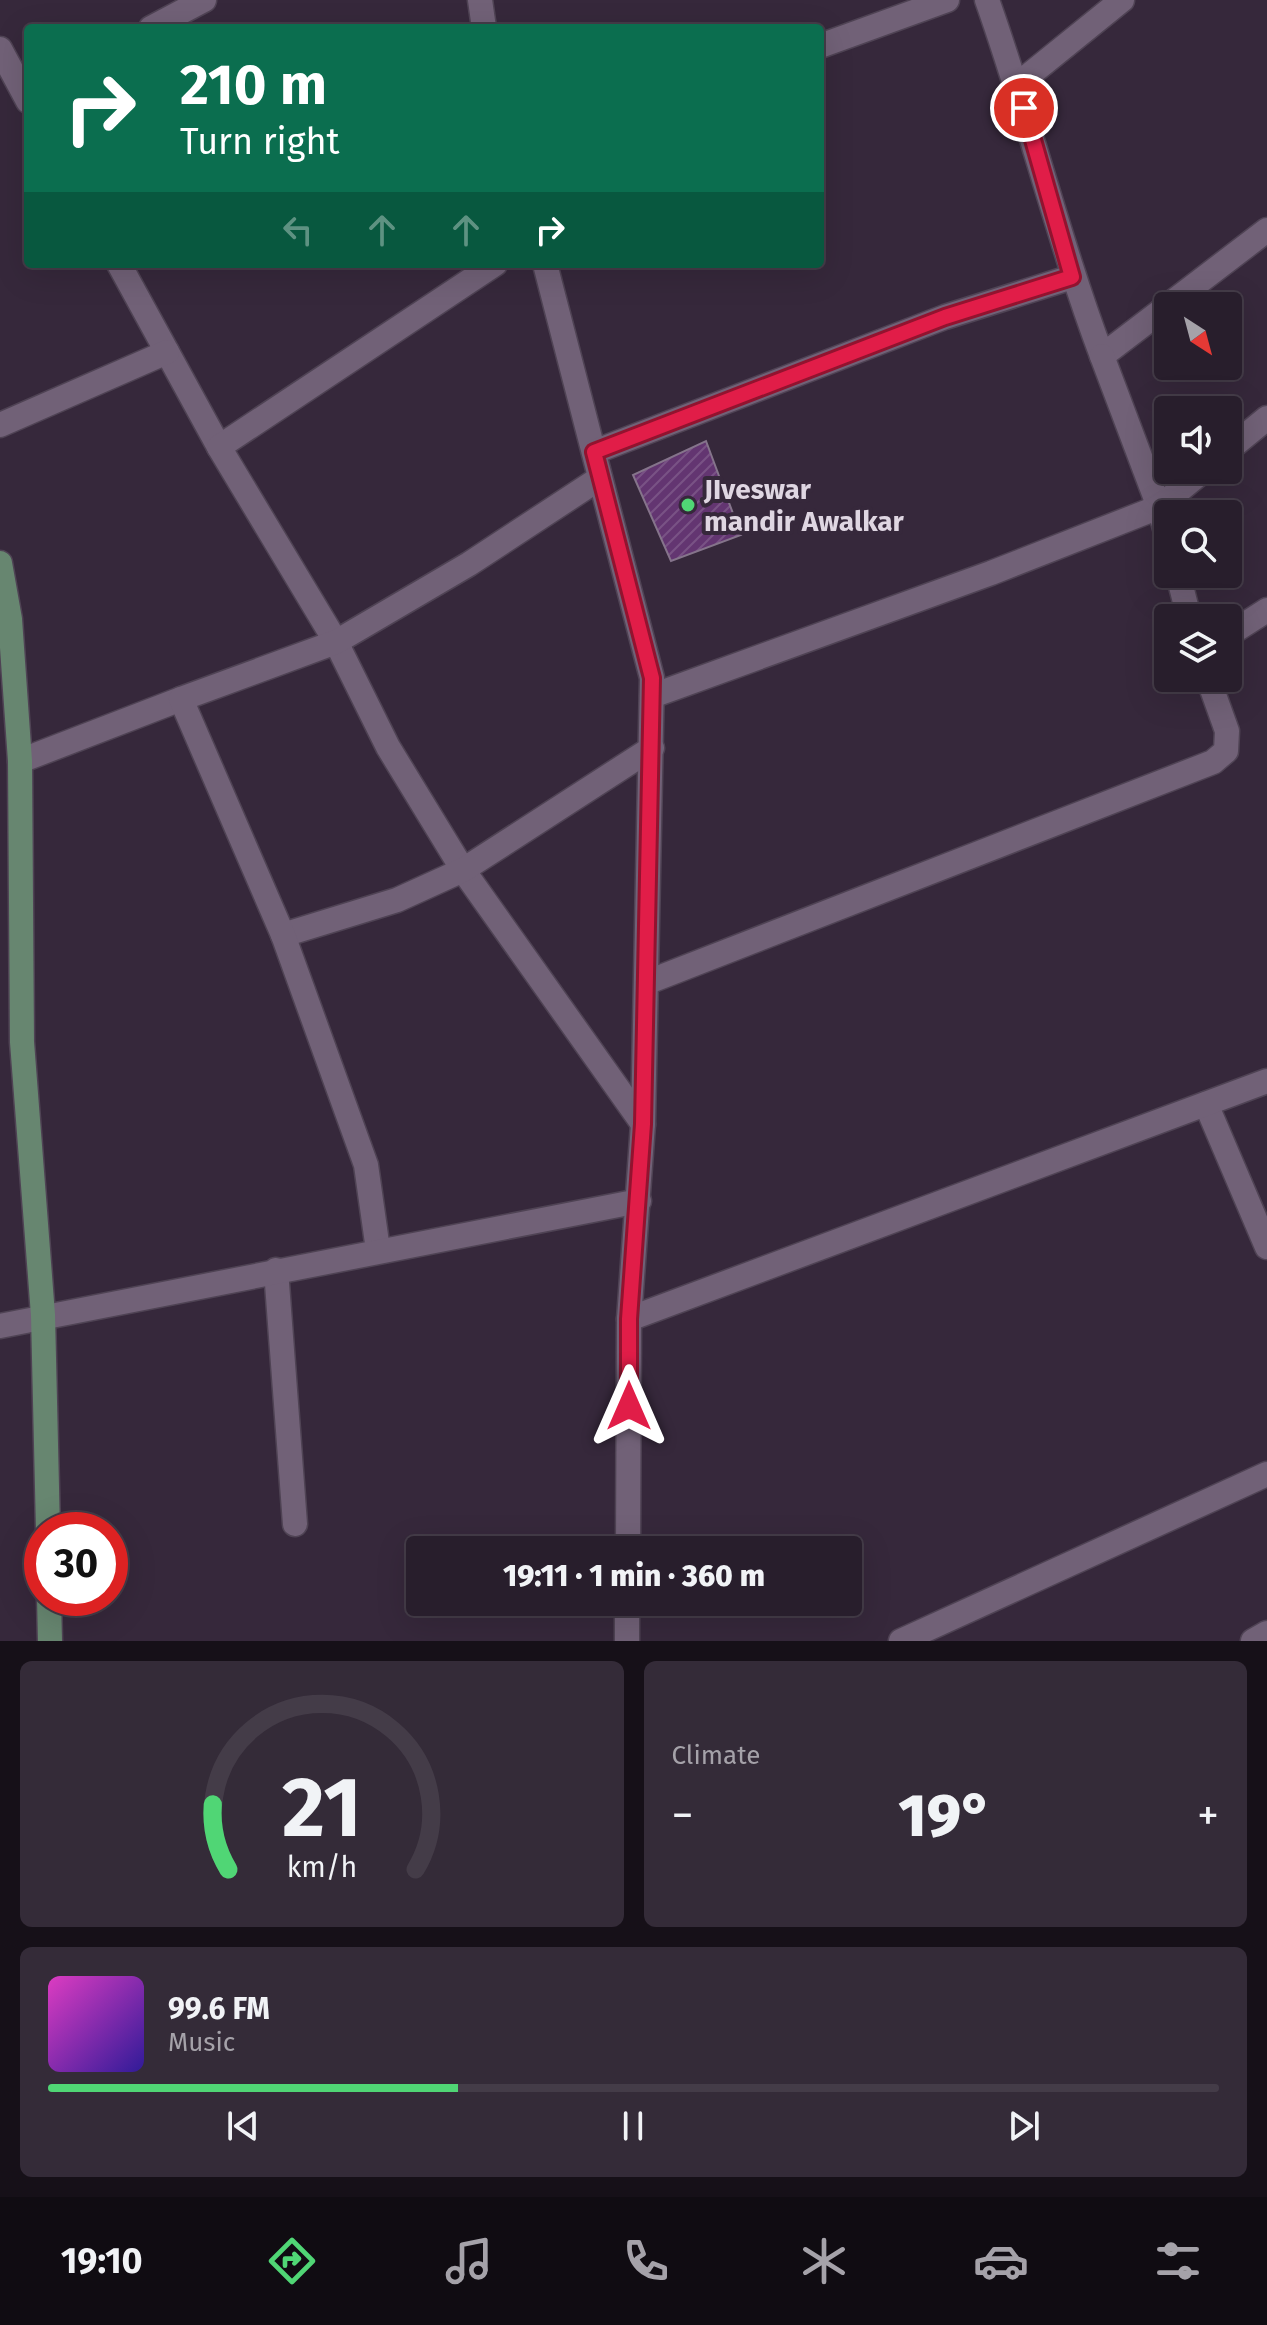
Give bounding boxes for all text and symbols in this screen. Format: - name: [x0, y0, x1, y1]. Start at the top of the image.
- text: 210 m: [180, 52, 327, 119]
- icon: right: [48, 56, 152, 160]
- pin: [990, 74, 1058, 142]
- icon: arrive: [1002, 86, 1046, 130]
- text: Turn right: [180, 120, 340, 164]
- icon: left: [276, 208, 320, 252]
- icon: ahead: [360, 208, 404, 252]
- icon: ahead: [444, 208, 488, 252]
- icon: right: [528, 208, 572, 252]
- north arrow: [1154, 292, 1242, 380]
- map controls: [1154, 292, 1242, 692]
- button: sound: [1154, 396, 1242, 484]
- place label: JIveswar mandir Awalkar: [703, 473, 905, 538]
- marker: JIveswar mandir Awalkar: [679, 496, 697, 514]
- button: search: [1154, 500, 1242, 588]
- button: layers: [1154, 604, 1242, 692]
- position arrow: [587, 1364, 671, 1448]
- speed limit sign: 30: [24, 1512, 128, 1616]
- text: 19:11 · 1 min · 360 m: [503, 1558, 765, 1594]
- text: Climate: [672, 1740, 760, 1771]
- text: 21: [282, 1758, 362, 1858]
- text: 19°: [898, 1780, 992, 1852]
- text: −: [672, 1789, 694, 1842]
- text: +: [1197, 1789, 1219, 1842]
- text: km/h: [286, 1850, 357, 1885]
- text: 99.6 FM: [168, 1991, 270, 2027]
- text: Music: [168, 2027, 235, 2058]
- icon: previous: [221, 2104, 265, 2148]
- icon: pause: [611, 2104, 655, 2148]
- icon: next: [1002, 2104, 1046, 2148]
- icon: directions: [264, 2233, 320, 2289]
- icon: music: [441, 2233, 497, 2289]
- icon: phone: [618, 2233, 674, 2289]
- icon: climate: [796, 2233, 852, 2289]
- icon: car: [973, 2233, 1029, 2289]
- icon: filters: [1150, 2233, 1206, 2289]
- text: 19:10: [61, 2239, 143, 2283]

